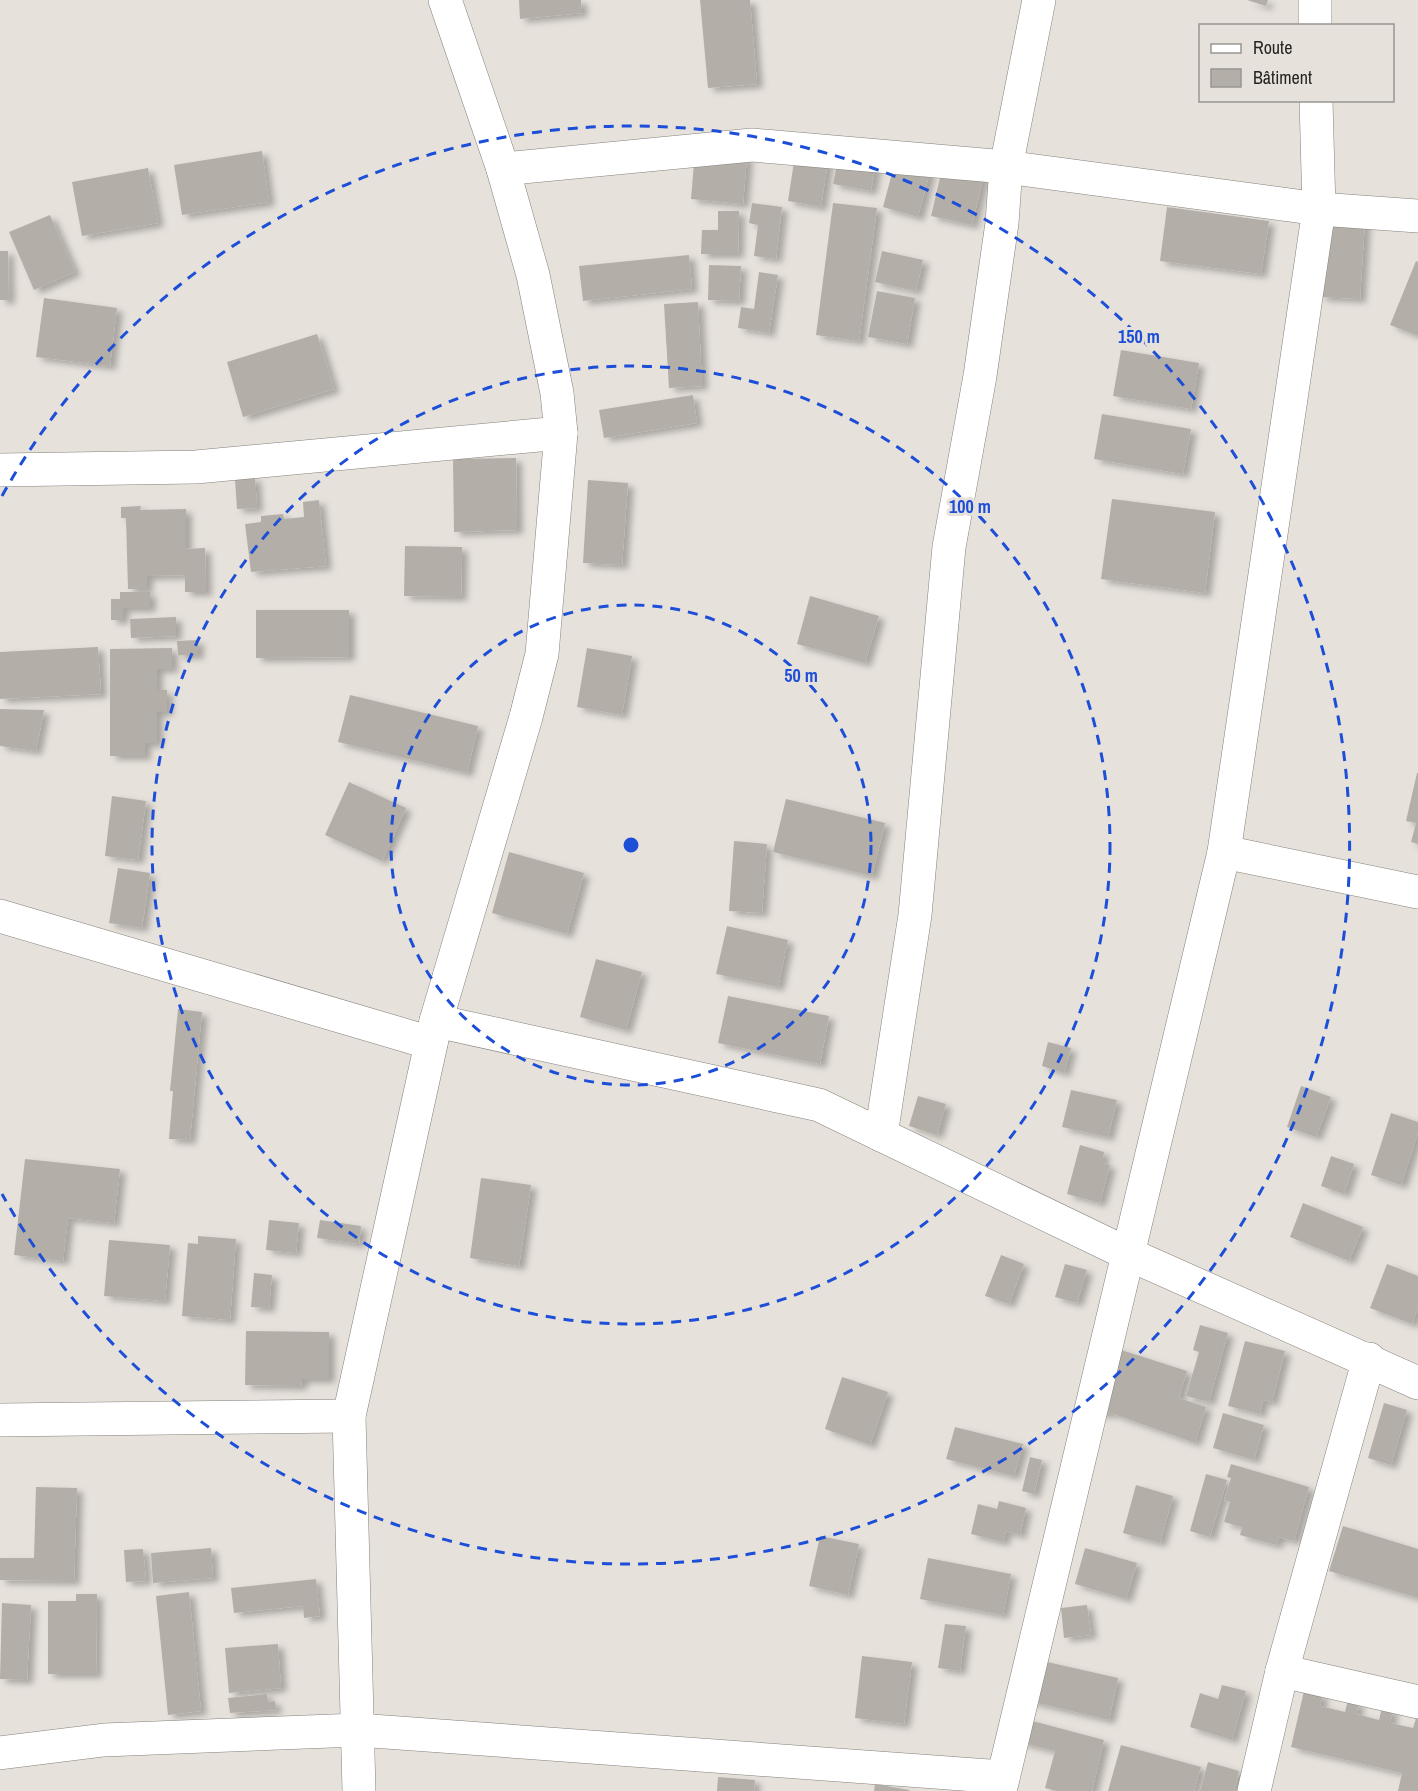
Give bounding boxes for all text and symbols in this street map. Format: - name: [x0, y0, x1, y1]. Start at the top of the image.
- legend: [1199, 24, 1394, 102]
- text: Route: [1253, 35, 1292, 60]
- text: Bâtiment: [1253, 65, 1312, 90]
- text: 150 m: [1118, 324, 1160, 349]
- text: 100 m: [949, 494, 991, 519]
- text: 50 m: [784, 663, 818, 688]
- centre of rings: [621, 835, 641, 855]

